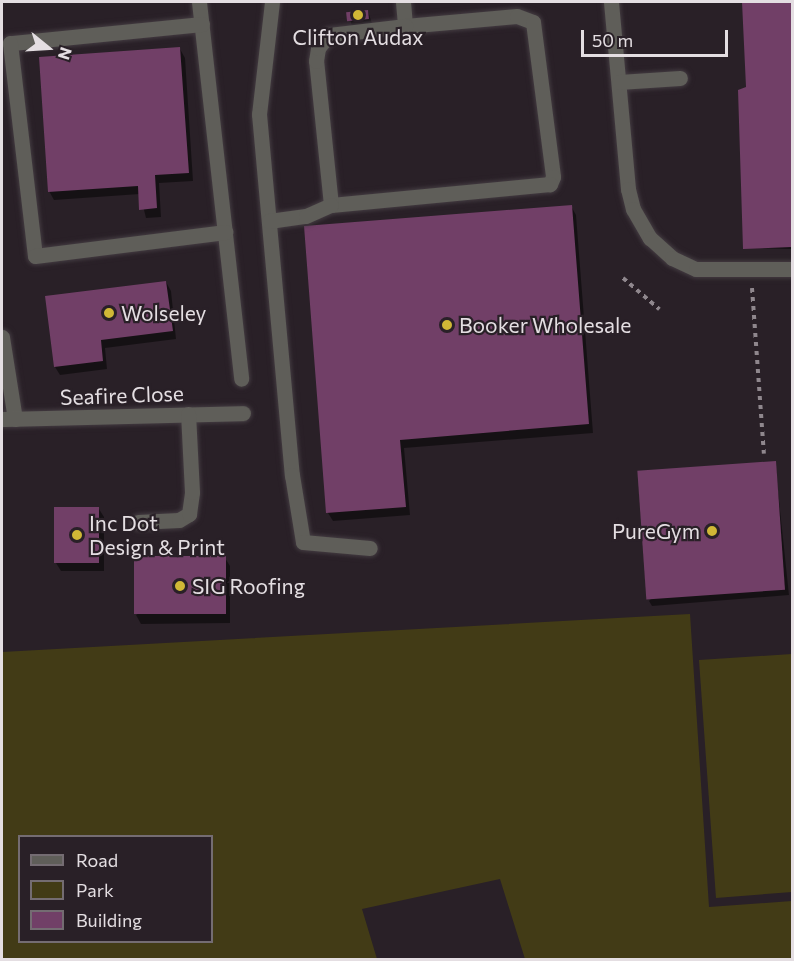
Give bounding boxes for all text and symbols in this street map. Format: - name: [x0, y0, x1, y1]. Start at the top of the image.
- marker: Clifton Audax: [351, 8, 365, 22]
- north arrow: [18, 18, 78, 78]
- scale bar: [584, 18, 731, 56]
- place label: Clifton Audax: [293, 24, 423, 50]
- text: 50 m: [592, 29, 633, 51]
- text: N: [55, 45, 76, 62]
- place label: Wolseley: [121, 300, 206, 326]
- marker: Wolseley: [102, 306, 116, 320]
- place label: Booker Wholesale: [459, 312, 631, 338]
- marker: Booker Wholesale: [440, 318, 454, 332]
- street label: Seafire Close: [60, 380, 184, 410]
- place label: Inc Dot Design & Print: [89, 510, 225, 560]
- place label: PureGym: [612, 518, 700, 544]
- marker: PureGym: [705, 524, 719, 538]
- marker: Inc Dot Design & Print: [70, 528, 84, 542]
- place label: SIG Roofing: [192, 573, 305, 599]
- marker: SIG Roofing: [173, 579, 187, 593]
- legend: [18, 835, 213, 943]
- text: Road: [76, 849, 118, 871]
- text: Park: [76, 879, 114, 901]
- text: Building: [76, 909, 142, 931]

